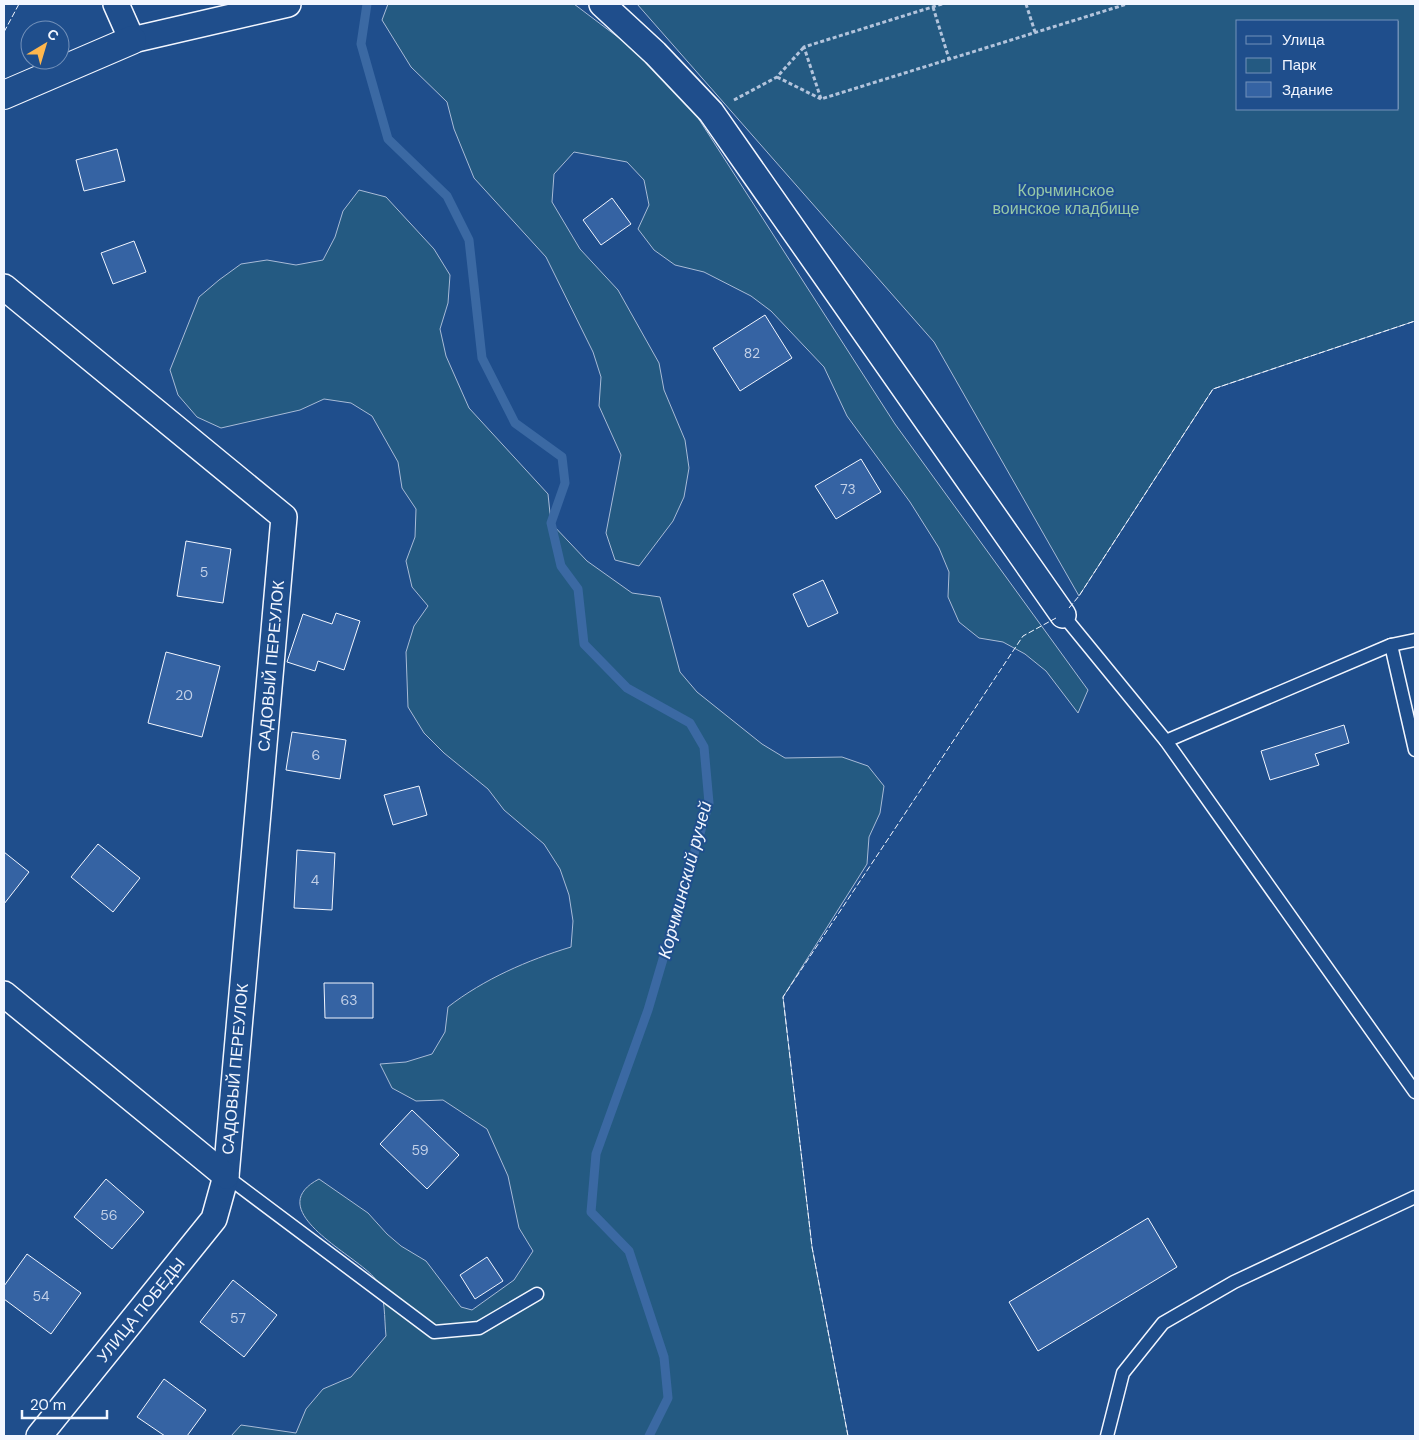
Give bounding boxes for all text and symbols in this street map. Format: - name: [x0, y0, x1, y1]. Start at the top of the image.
- north arrow: [20, 20, 70, 70]
- legend: [1236, 20, 1399, 110]
- text: С: [43, 25, 63, 45]
- text: Улица: [1282, 30, 1325, 50]
- text: Парк: [1282, 55, 1316, 75]
- text: Здание: [1282, 80, 1333, 100]
- park label: Корчминское воинское кладбище: [993, 180, 1140, 219]
- house number: 82: [744, 344, 760, 362]
- house number: 73: [840, 480, 856, 498]
- house number: 5: [200, 563, 208, 581]
- street label: САДОВЫЙ ПЕРЕУЛОК: [253, 579, 289, 752]
- house number: 20: [175, 686, 193, 704]
- house number: 6: [312, 746, 320, 764]
- water label: Корчминский ручей: [652, 799, 718, 961]
- house number: 4: [311, 871, 320, 889]
- street label: САДОВЫЙ ПЕРЕУЛОК: [217, 982, 253, 1155]
- house number: 63: [340, 991, 358, 1009]
- house number: 59: [412, 1141, 429, 1159]
- house number: 56: [100, 1206, 118, 1224]
- street label: УЛИЦА ПОБЕДЫ: [92, 1253, 190, 1367]
- house number: 54: [32, 1287, 50, 1305]
- house number: 57: [230, 1309, 246, 1327]
- scale bar: [22, 1388, 108, 1420]
- text: 20 m: [30, 1395, 66, 1415]

